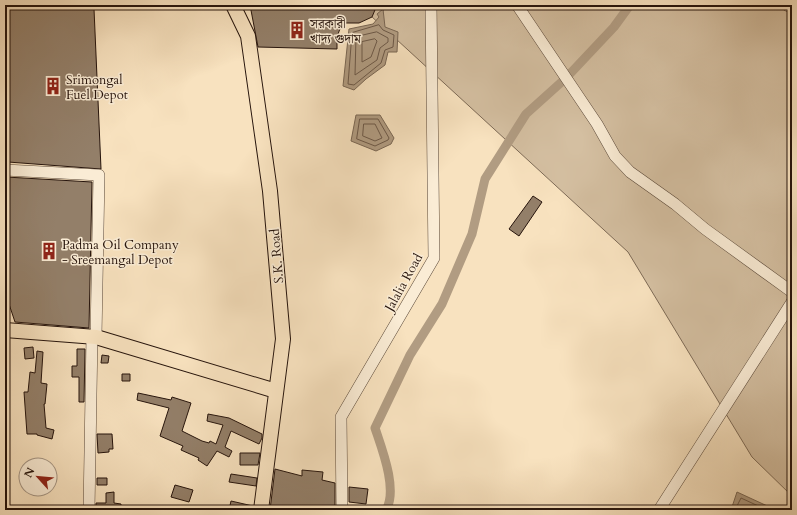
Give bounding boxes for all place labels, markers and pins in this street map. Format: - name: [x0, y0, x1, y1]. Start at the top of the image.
- place label: সরকারী খাদ্য গুদাম: [309, 15, 362, 48]
- building icon: সরকারী খাদ্য গুদাম: [287, 20, 307, 40]
- place label: Srimongal Fuel Depot: [66, 71, 128, 104]
- building icon: Srimongal Fuel Depot: [43, 76, 63, 96]
- place label: Padma Oil Company - Sreemangal Depot: [62, 236, 179, 269]
- building icon: Padma Oil Company - Sreemangal Depot: [39, 241, 59, 261]

